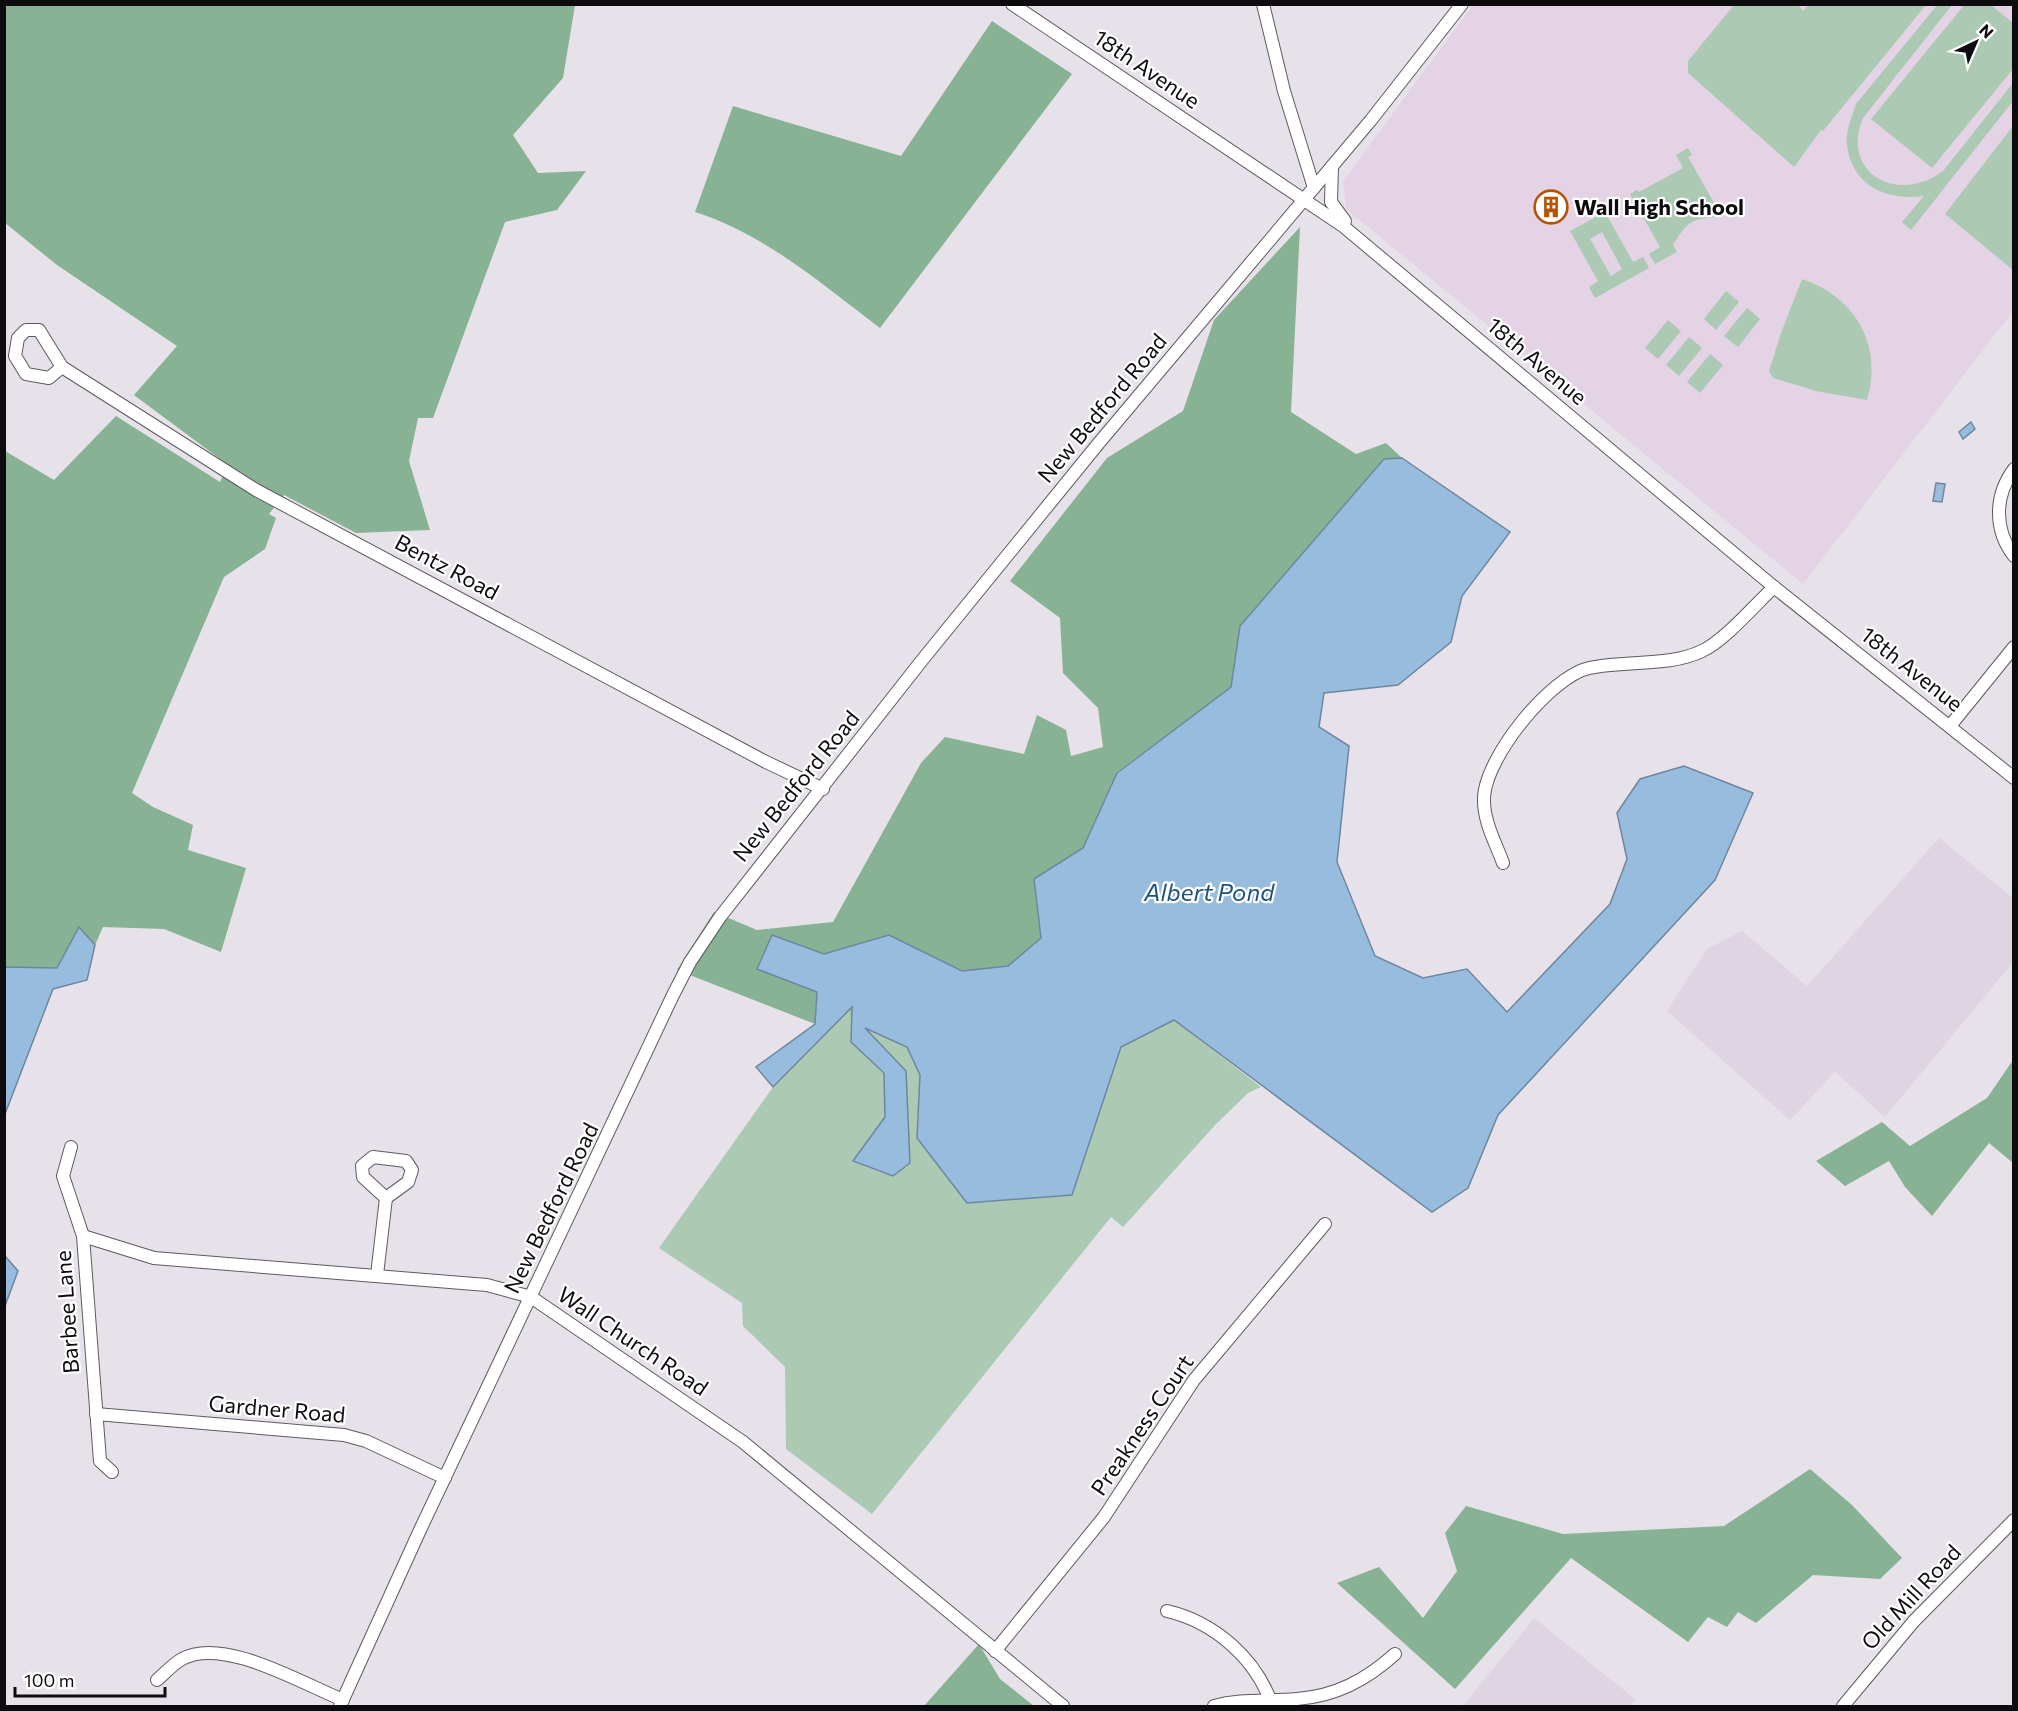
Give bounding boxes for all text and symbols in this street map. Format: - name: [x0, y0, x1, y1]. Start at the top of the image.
- north arrow: [1946, 12, 2006, 72]
- text: N: [1976, 20, 1998, 42]
- street label: 18th Avenue: [1089, 23, 1205, 114]
- building icon: Wall High School: [1533, 189, 1569, 225]
- place label: Wall High School: [1574, 193, 1744, 220]
- street label: 18th Avenue: [1482, 311, 1593, 410]
- street label: New Bedford Road: [1031, 328, 1172, 488]
- street label: Bentz Road: [391, 528, 504, 605]
- street label: 18th Avenue: [1856, 620, 1969, 717]
- street label: New Bedford Road: [727, 705, 865, 867]
- water label: Albert Pond: [1143, 877, 1275, 906]
- street label: New Bedford Road: [498, 1118, 604, 1297]
- street label: Barbee Lane: [49, 1250, 84, 1374]
- street label: Wall Church Road: [553, 1280, 714, 1401]
- street label: Preakness Court: [1085, 1349, 1199, 1500]
- street label: Gardner Road: [207, 1389, 347, 1428]
- street label: Old Mill Road: [1855, 1538, 1966, 1655]
- scale bar: [15, 1660, 165, 1698]
- text: 100 m: [24, 1669, 74, 1691]

